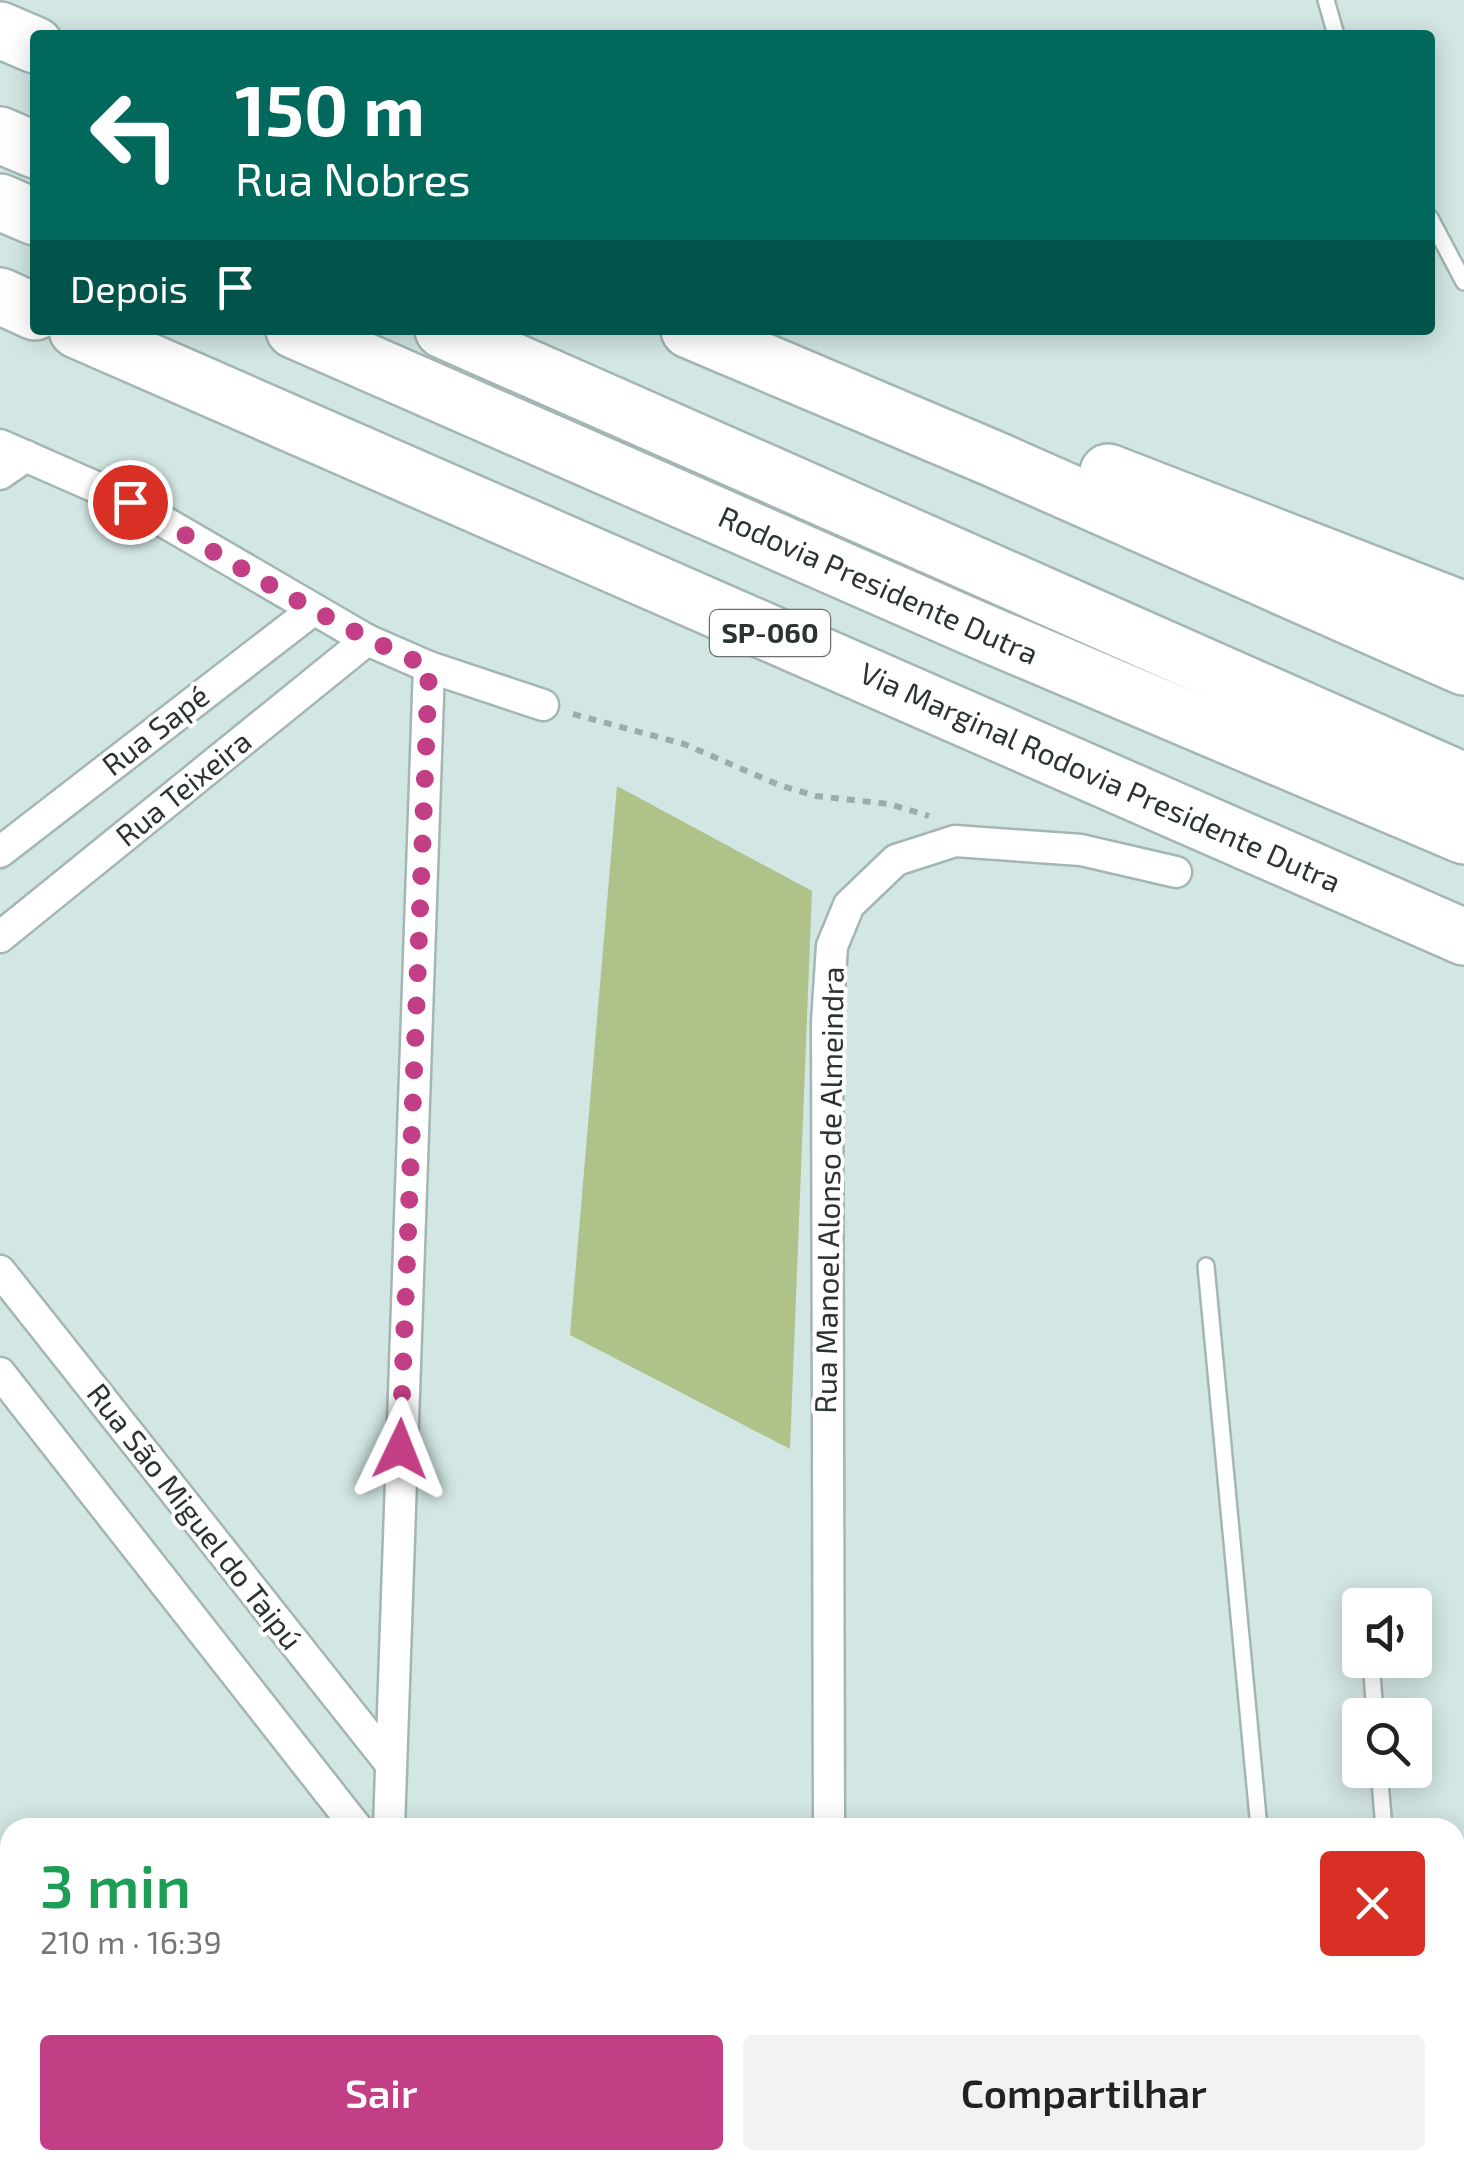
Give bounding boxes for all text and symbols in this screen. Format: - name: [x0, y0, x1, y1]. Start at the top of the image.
- text: 150 m: [235, 66, 425, 150]
- icon: left: [70, 70, 200, 200]
- text: Rua Nobres: [235, 151, 471, 205]
- icon: arrive: [208, 260, 263, 315]
- text: Depois: [70, 265, 188, 311]
- pin: [88, 460, 173, 545]
- icon: arrive: [103, 475, 158, 530]
- street label: Rodovia Presidente Dutra: [713, 497, 1044, 671]
- road number: SP-060: [710, 610, 830, 656]
- street label: Via Marginal Rodovia Presidente Dutra: [855, 653, 1347, 899]
- street label: Rua Sapé: [94, 677, 215, 782]
- street label: Rua Teixeira: [108, 722, 258, 853]
- street label: Rua Manoel Alonso de Almeindra: [806, 966, 850, 1414]
- street label: Rua São Miguel do Taipú: [81, 1376, 311, 1656]
- position arrow: [348, 1397, 452, 1501]
- map controls: [1342, 1588, 1432, 1788]
- button: sound: [1342, 1588, 1432, 1678]
- button: search: [1342, 1698, 1432, 1788]
- text: 3 min: [40, 1848, 191, 1920]
- button: close: [1320, 1851, 1425, 1956]
- text: 210 m · 16:39: [40, 1922, 222, 1960]
- button: Sair: [40, 2035, 723, 2150]
- button: Compartilhar: [743, 2035, 1425, 2150]

